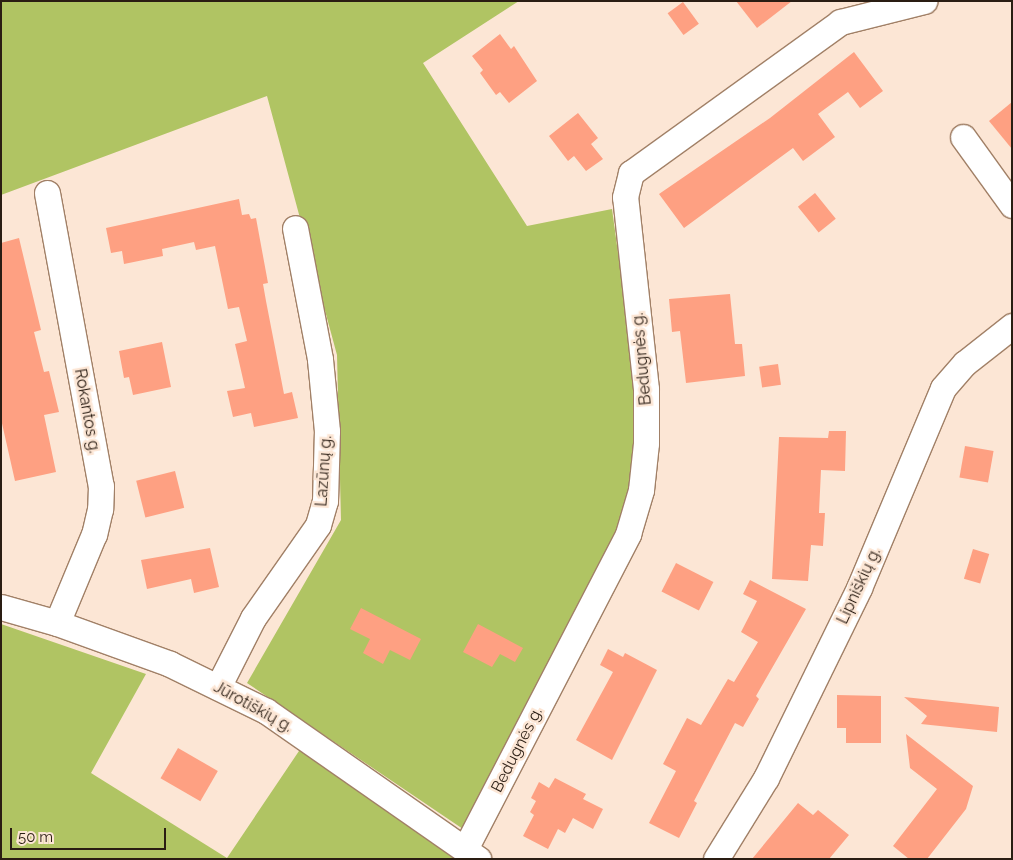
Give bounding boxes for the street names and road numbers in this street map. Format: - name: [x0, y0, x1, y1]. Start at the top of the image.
- street label: Bedugnės g.: [628, 312, 656, 406]
- street label: Rokantos g.: [70, 367, 104, 455]
- street label: Lazūnų g.: [312, 435, 336, 507]
- street label: Lipniškių g.: [833, 545, 885, 627]
- street label: Jūrotiškių g.: [210, 678, 296, 736]
- street label: Bedugnės g.: [487, 704, 547, 796]

